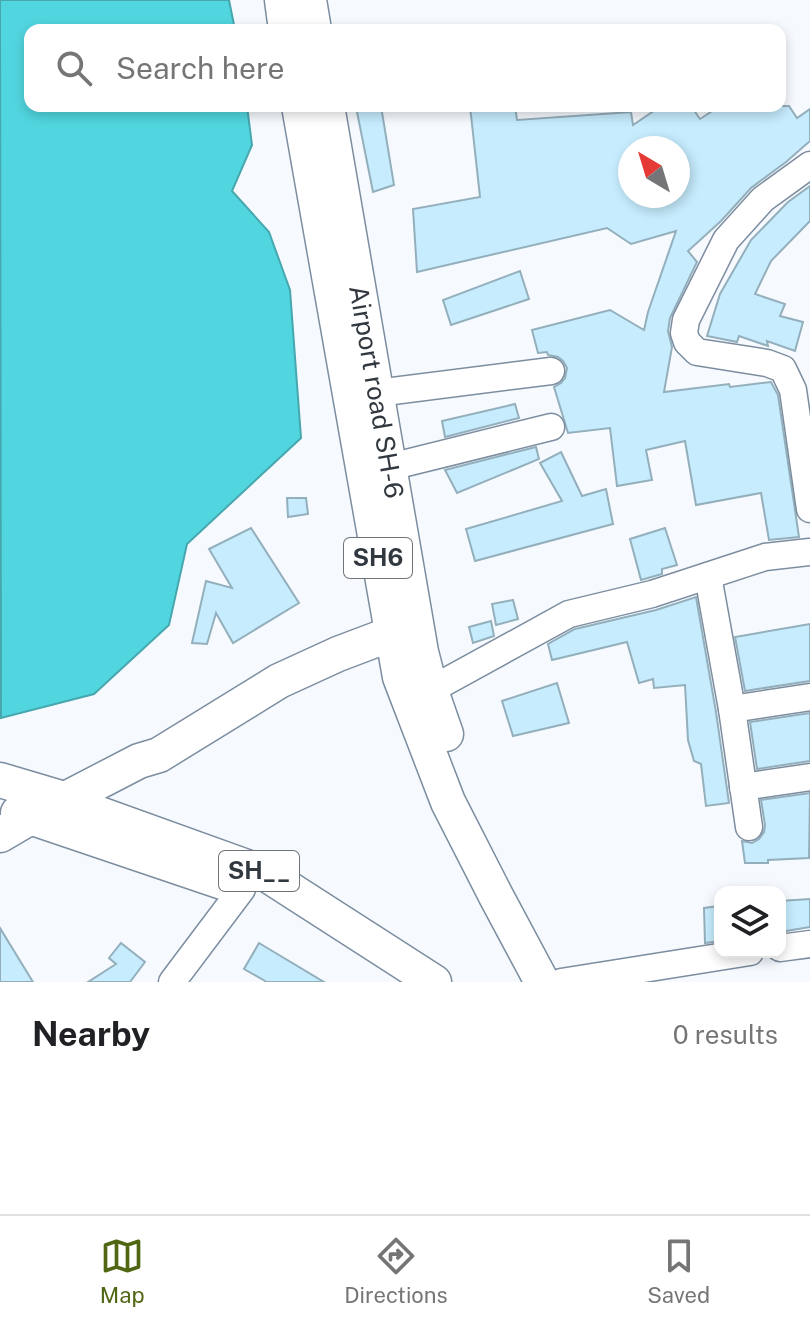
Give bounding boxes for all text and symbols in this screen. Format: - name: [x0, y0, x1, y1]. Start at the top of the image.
- search box: [24, 24, 786, 112]
- icon: search: [52, 46, 96, 90]
- text: Search here: [116, 50, 284, 86]
- north arrow: [618, 136, 690, 208]
- street label: Airport road SH-6: [343, 283, 410, 501]
- road number: SH6: [344, 538, 412, 578]
- road number: SH__: [219, 851, 299, 891]
- map controls: [714, 886, 786, 958]
- button: layers: [714, 886, 786, 958]
- text: Nearby: [32, 1014, 150, 1054]
- text: 0 results: [673, 1019, 778, 1050]
- tab: Map: [100, 1234, 145, 1308]
- tab: Directions: [344, 1234, 448, 1308]
- tab: Saved: [647, 1234, 710, 1308]

